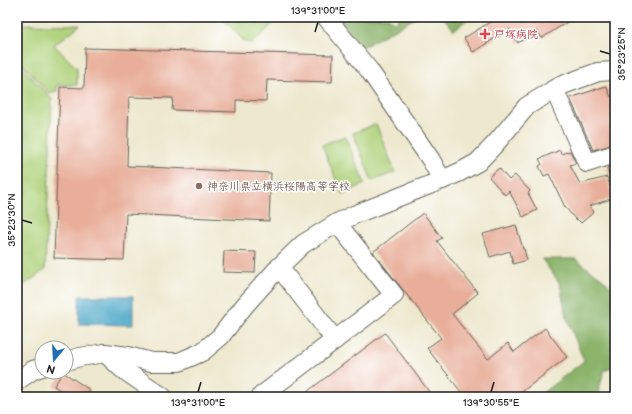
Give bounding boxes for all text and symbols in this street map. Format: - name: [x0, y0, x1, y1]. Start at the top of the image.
- text: 139°31'00"E: [291, 5, 346, 17]
- text: 35°23'25"N: [616, 27, 628, 81]
- marker: 戸塚病院: [479, 28, 491, 40]
- place label: 戸塚病院: [494, 28, 538, 41]
- place label: 神奈川県立横浜桜陽高等学校: [207, 180, 350, 193]
- marker: 神奈川県立横浜桜陽高等学校: [194, 181, 204, 191]
- text: 35°23'30"N: [6, 193, 18, 247]
- north arrow: [34, 340, 74, 380]
- text: N: [45, 362, 57, 376]
- text: 139°31'00"E: [171, 397, 226, 409]
- text: 139°30'55"E: [463, 397, 520, 409]

